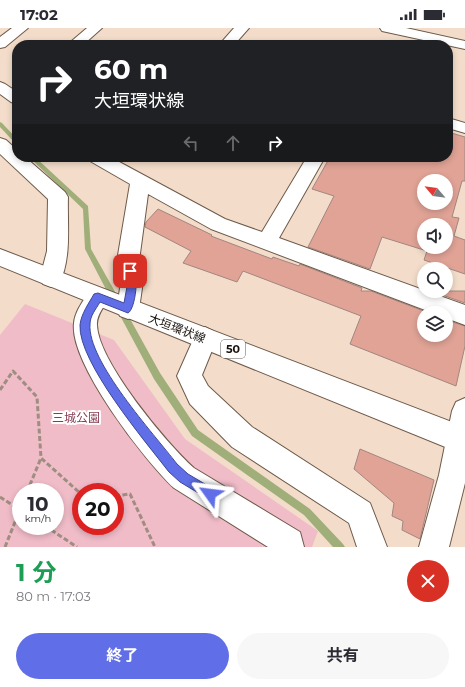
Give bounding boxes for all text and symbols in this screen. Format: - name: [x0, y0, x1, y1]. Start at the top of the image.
- text: 17:02: [20, 5, 58, 24]
- text: 60 m: [94, 52, 168, 86]
- icon: right: [28, 56, 80, 108]
- text: 大垣環状線: [94, 90, 184, 112]
- icon: left: [180, 132, 202, 154]
- icon: ahead: [222, 132, 244, 154]
- icon: right: [264, 132, 286, 154]
- north arrow: [417, 174, 453, 210]
- map controls: [417, 174, 453, 342]
- button: sound: [417, 218, 453, 254]
- pin: [113, 254, 147, 288]
- icon: arrive: [119, 260, 141, 282]
- button: search: [417, 262, 453, 298]
- button: layers: [417, 306, 453, 342]
- street label: 大垣環状線: [146, 310, 208, 346]
- road number: 50: [221, 340, 245, 358]
- park label: 三城公園: [52, 410, 100, 425]
- position arrow: [189, 473, 231, 515]
- speed limit sign: 20: [72, 483, 124, 535]
- text: 10: [27, 492, 49, 516]
- text: km/h: [25, 512, 51, 525]
- text: 1 分: [16, 558, 56, 587]
- button: close: [407, 560, 449, 602]
- text: 80 m · 17:03: [16, 588, 91, 604]
- button: 終了: [16, 633, 229, 679]
- button: 共有: [237, 633, 449, 679]

